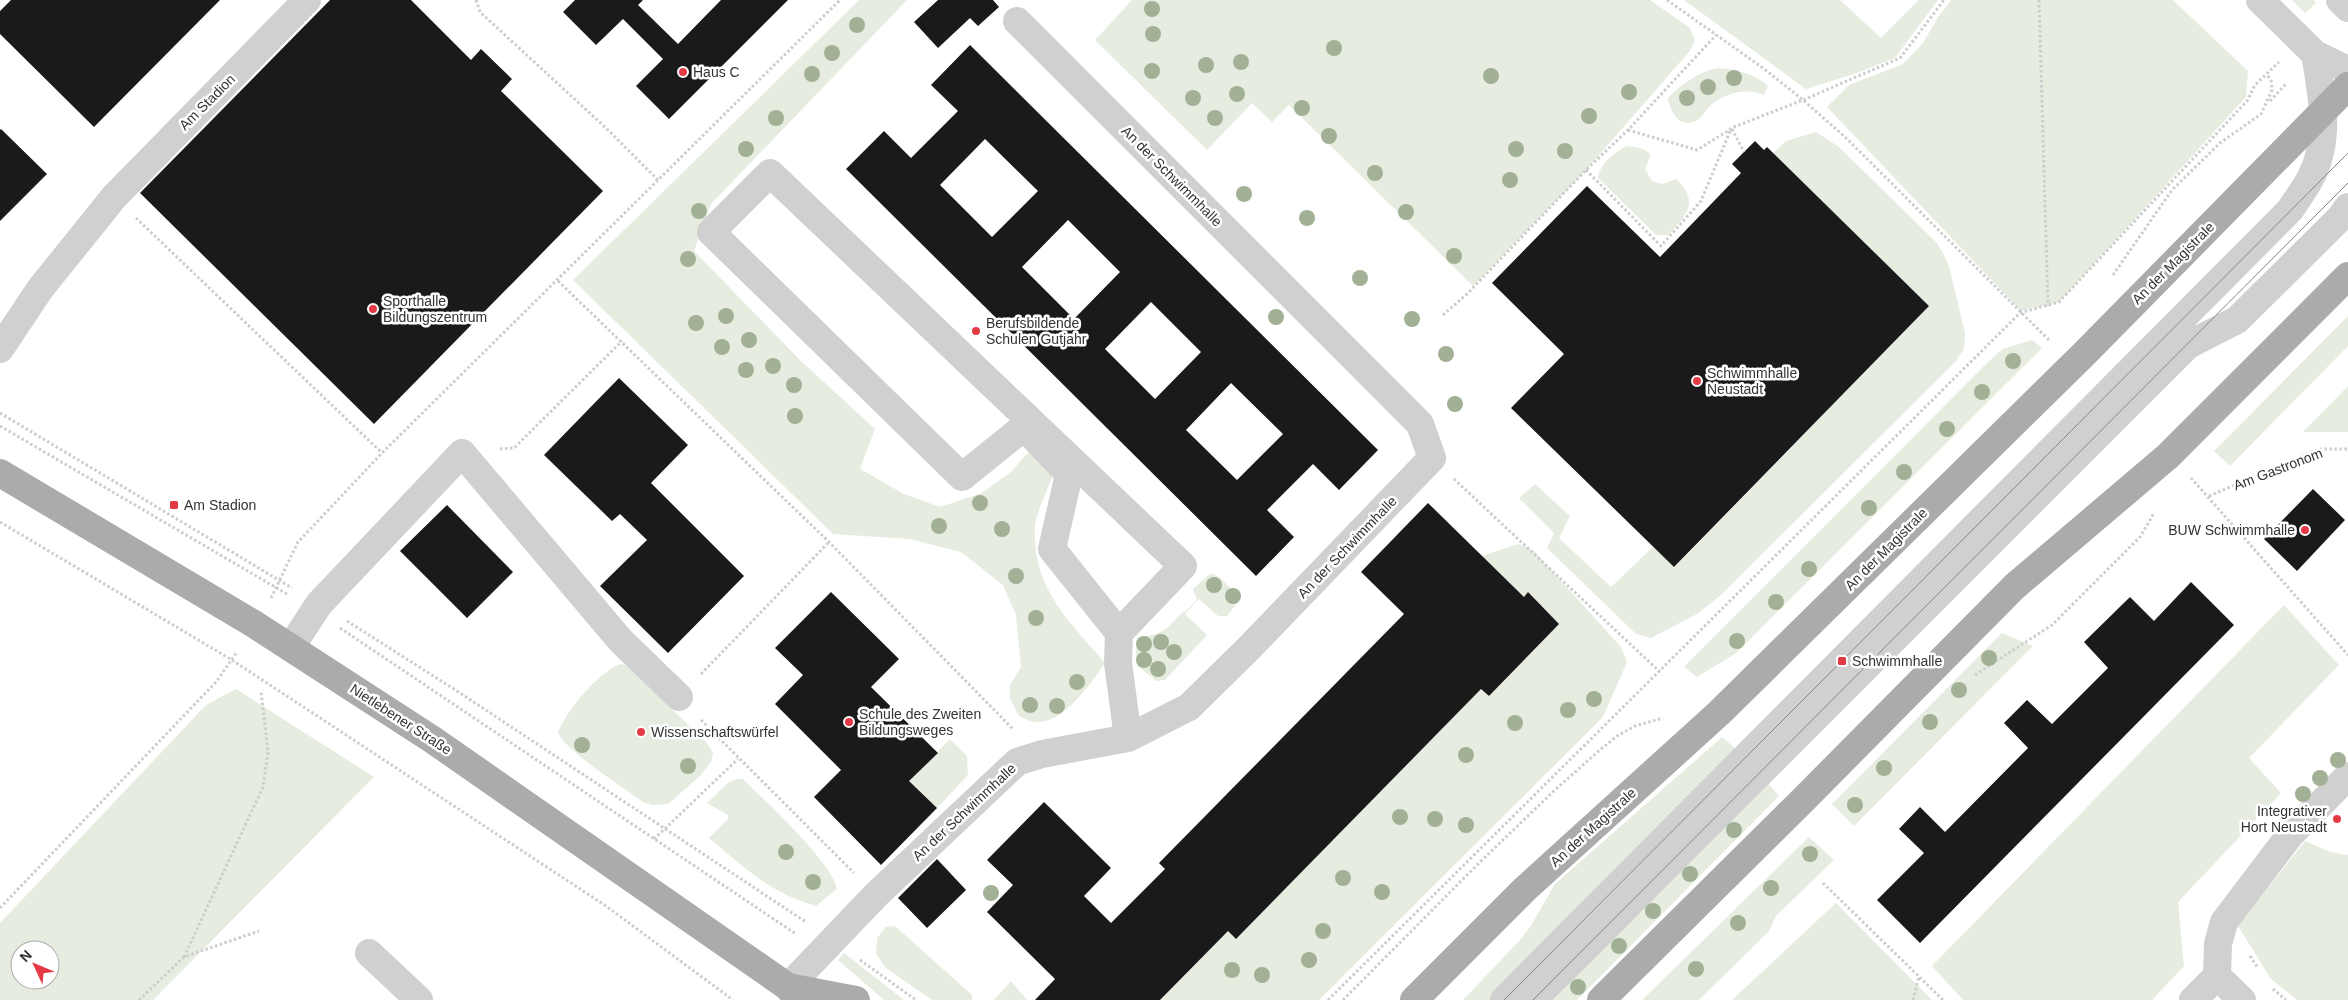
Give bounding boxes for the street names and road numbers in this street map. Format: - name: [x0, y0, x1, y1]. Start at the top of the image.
- street label: Am Stadion: [176, 71, 238, 133]
- street label: An der Schwimmhalle: [1118, 122, 1226, 230]
- street label: An der Magistrale: [2129, 218, 2218, 307]
- street label: Am Gastronom: [2231, 445, 2325, 493]
- street label: An der Schwimmhalle: [1294, 493, 1400, 601]
- street label: An der Magistrale: [1842, 504, 1931, 593]
- street label: Nietlebener Straße: [347, 680, 455, 758]
- street label: An der Schwimmhalle: [909, 760, 1019, 864]
- street label: An der Magistrale: [1547, 784, 1639, 870]

